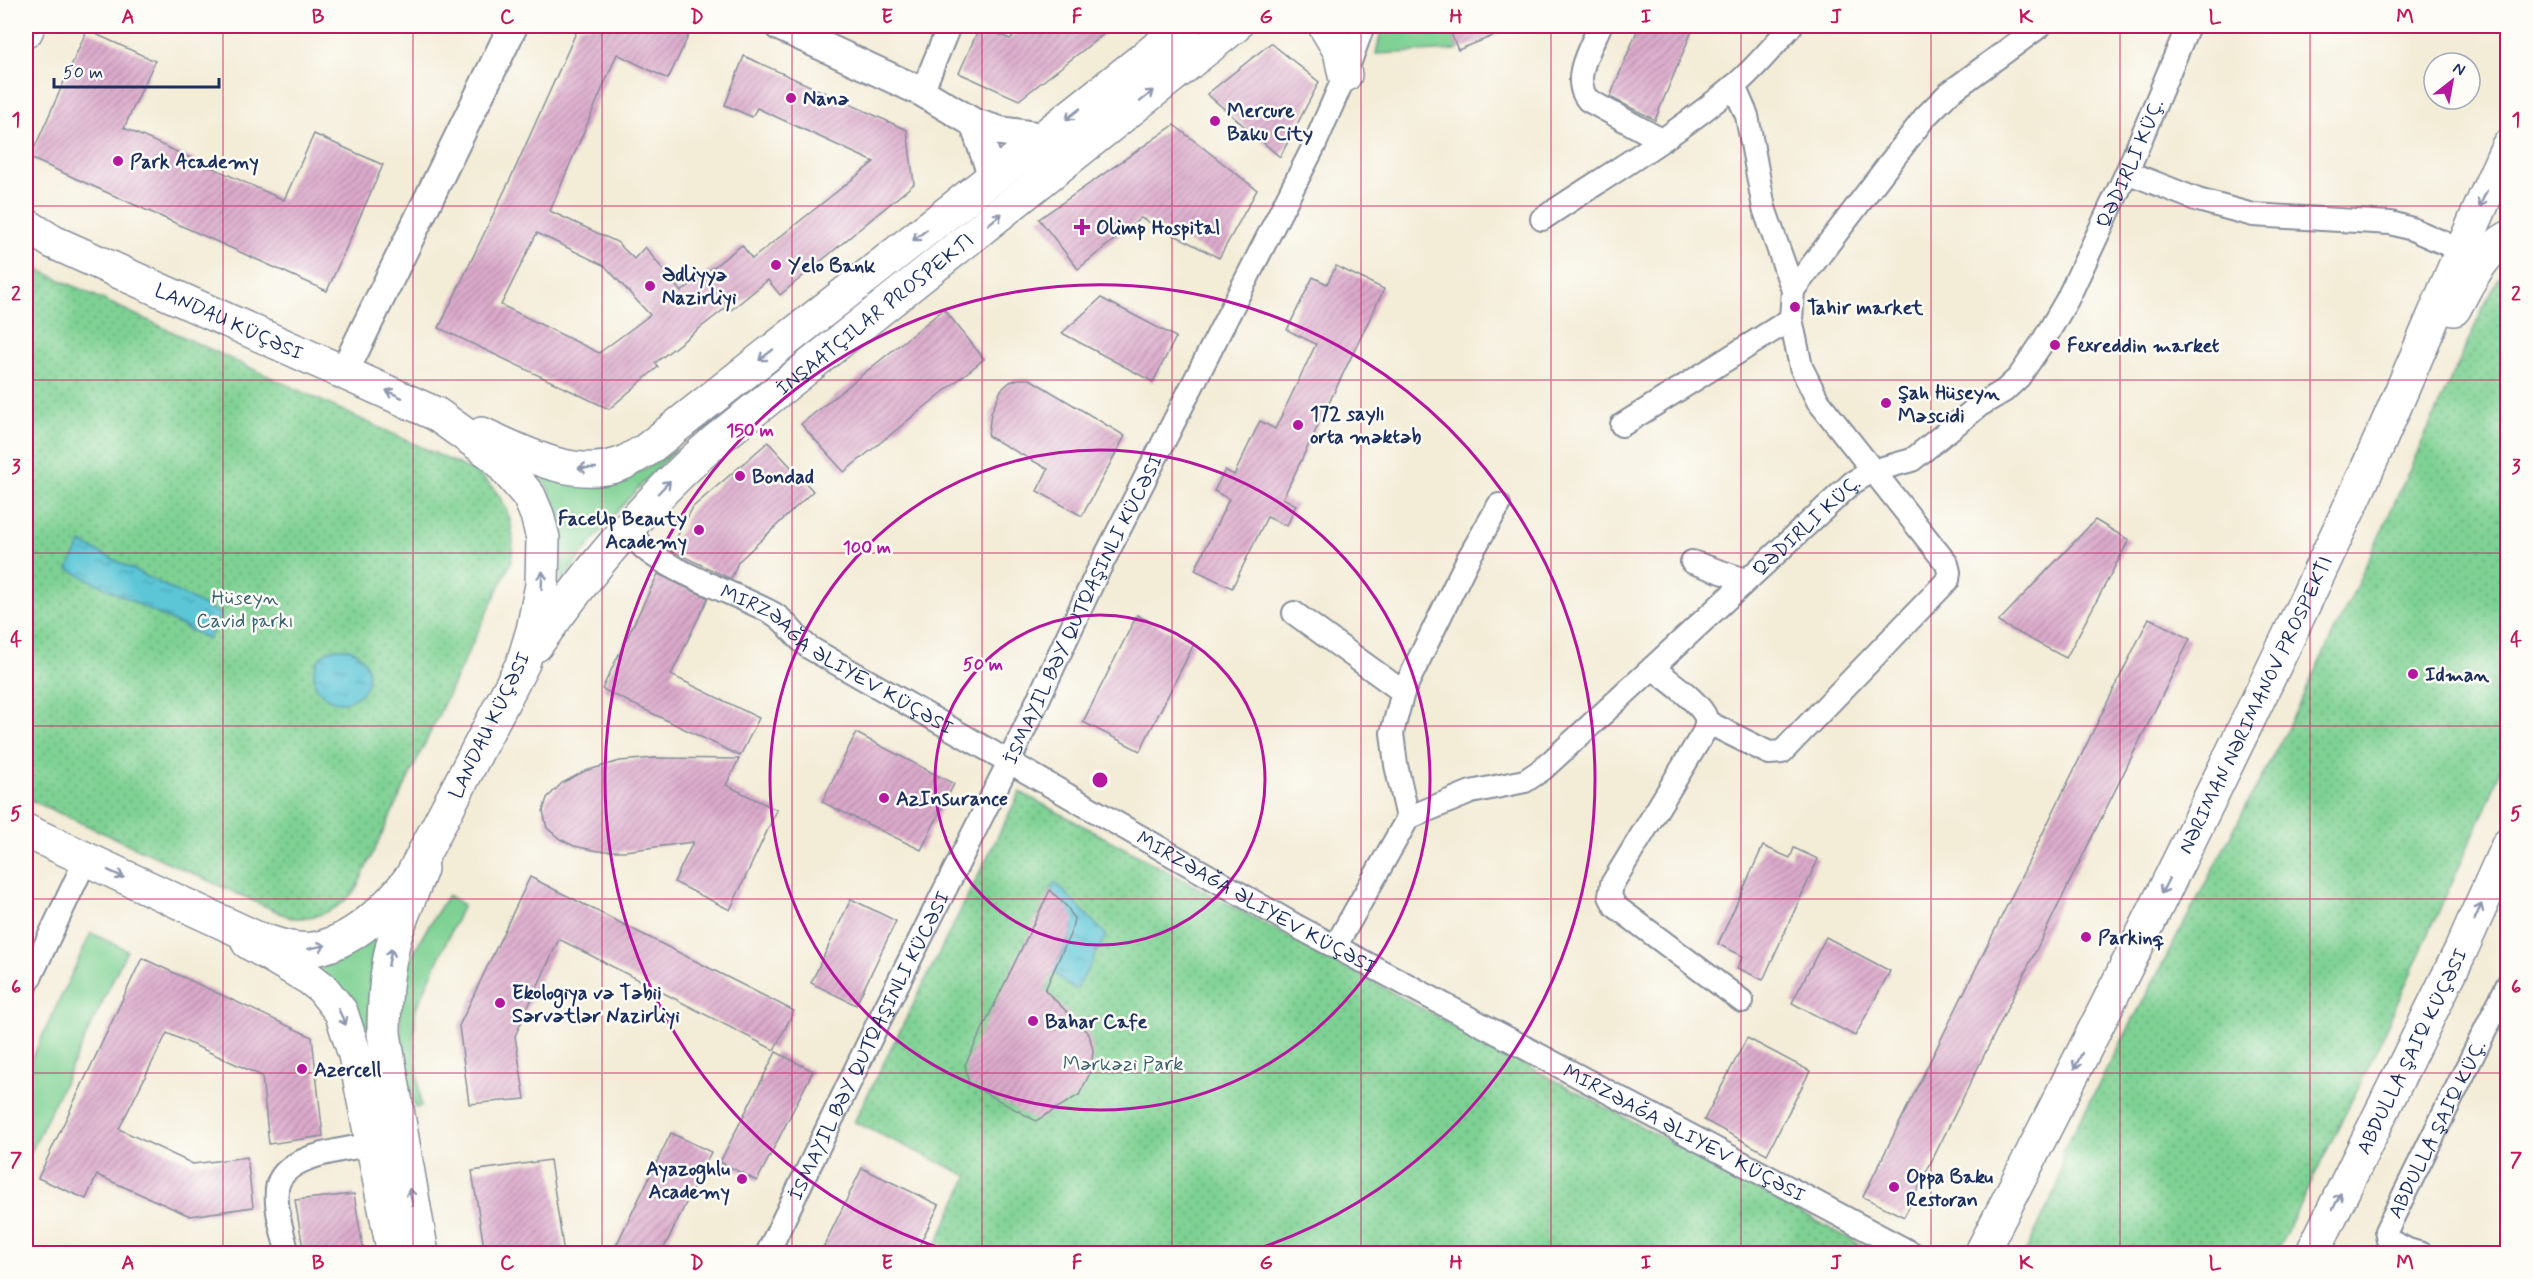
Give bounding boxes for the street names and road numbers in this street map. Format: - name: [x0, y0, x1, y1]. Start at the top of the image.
- street label: QƏDIRLI KÜÇ.: [2091, 95, 2171, 233]
- street label: İNŞAATÇILAR PROSPEKTI: [771, 228, 980, 402]
- street label: LANDAU KÜÇƏSI: [150, 277, 307, 368]
- street label: İSMAYIL BƏY QUTQAŞINLI KÜCƏSI: [998, 450, 1170, 769]
- street label: QƏDIRLI KÜÇ.: [1747, 469, 1866, 583]
- street label: NƏRIMAN NƏRIMANOV PROSPEKTI: [2173, 552, 2340, 858]
- street label: MIRZƏAĞA ƏLIYEV KÜÇƏSI: [716, 579, 958, 742]
- street label: LANDAU KÜÇƏSI: [443, 648, 538, 804]
- street label: MIRZƏAĞA ƏLIYEV KÜÇƏSI: [1131, 825, 1381, 981]
- street label: İSMAYIL BƏY QUTQAŞINLI KÜCƏSI: [783, 887, 957, 1205]
- street label: ABDULLA ŞAIQ KÜÇƏSI: [2351, 944, 2475, 1159]
- street label: ABDULLA ŞAIQ KÜÇ.: [2382, 1036, 2493, 1223]
- street label: MIRZƏAĞA ƏLIYEV KÜÇƏSI: [1558, 1058, 1810, 1209]

